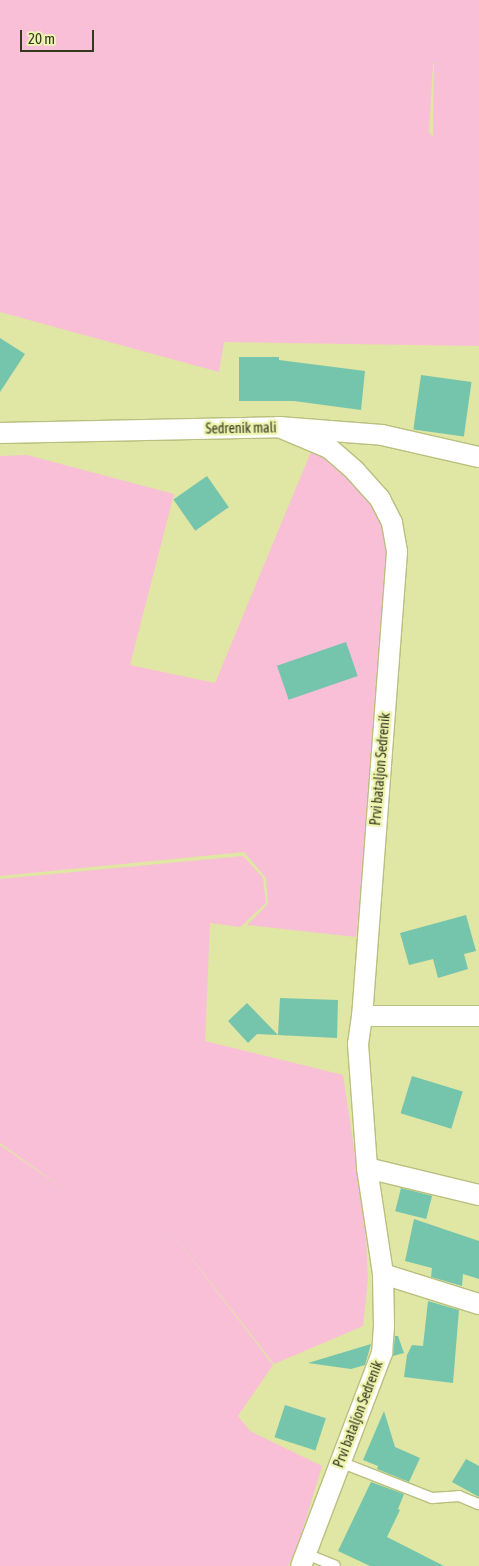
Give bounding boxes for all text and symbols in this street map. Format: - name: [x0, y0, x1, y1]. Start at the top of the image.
- scale bar: [22, 20, 96, 52]
- text: 20 m: [28, 30, 55, 47]
- street label: Sedrenik mali: [205, 419, 277, 437]
- street label: Prvi bataljon Sedrenik: [367, 712, 393, 826]
- street label: Prvi bataljon Sedrenik: [330, 1358, 386, 1470]

